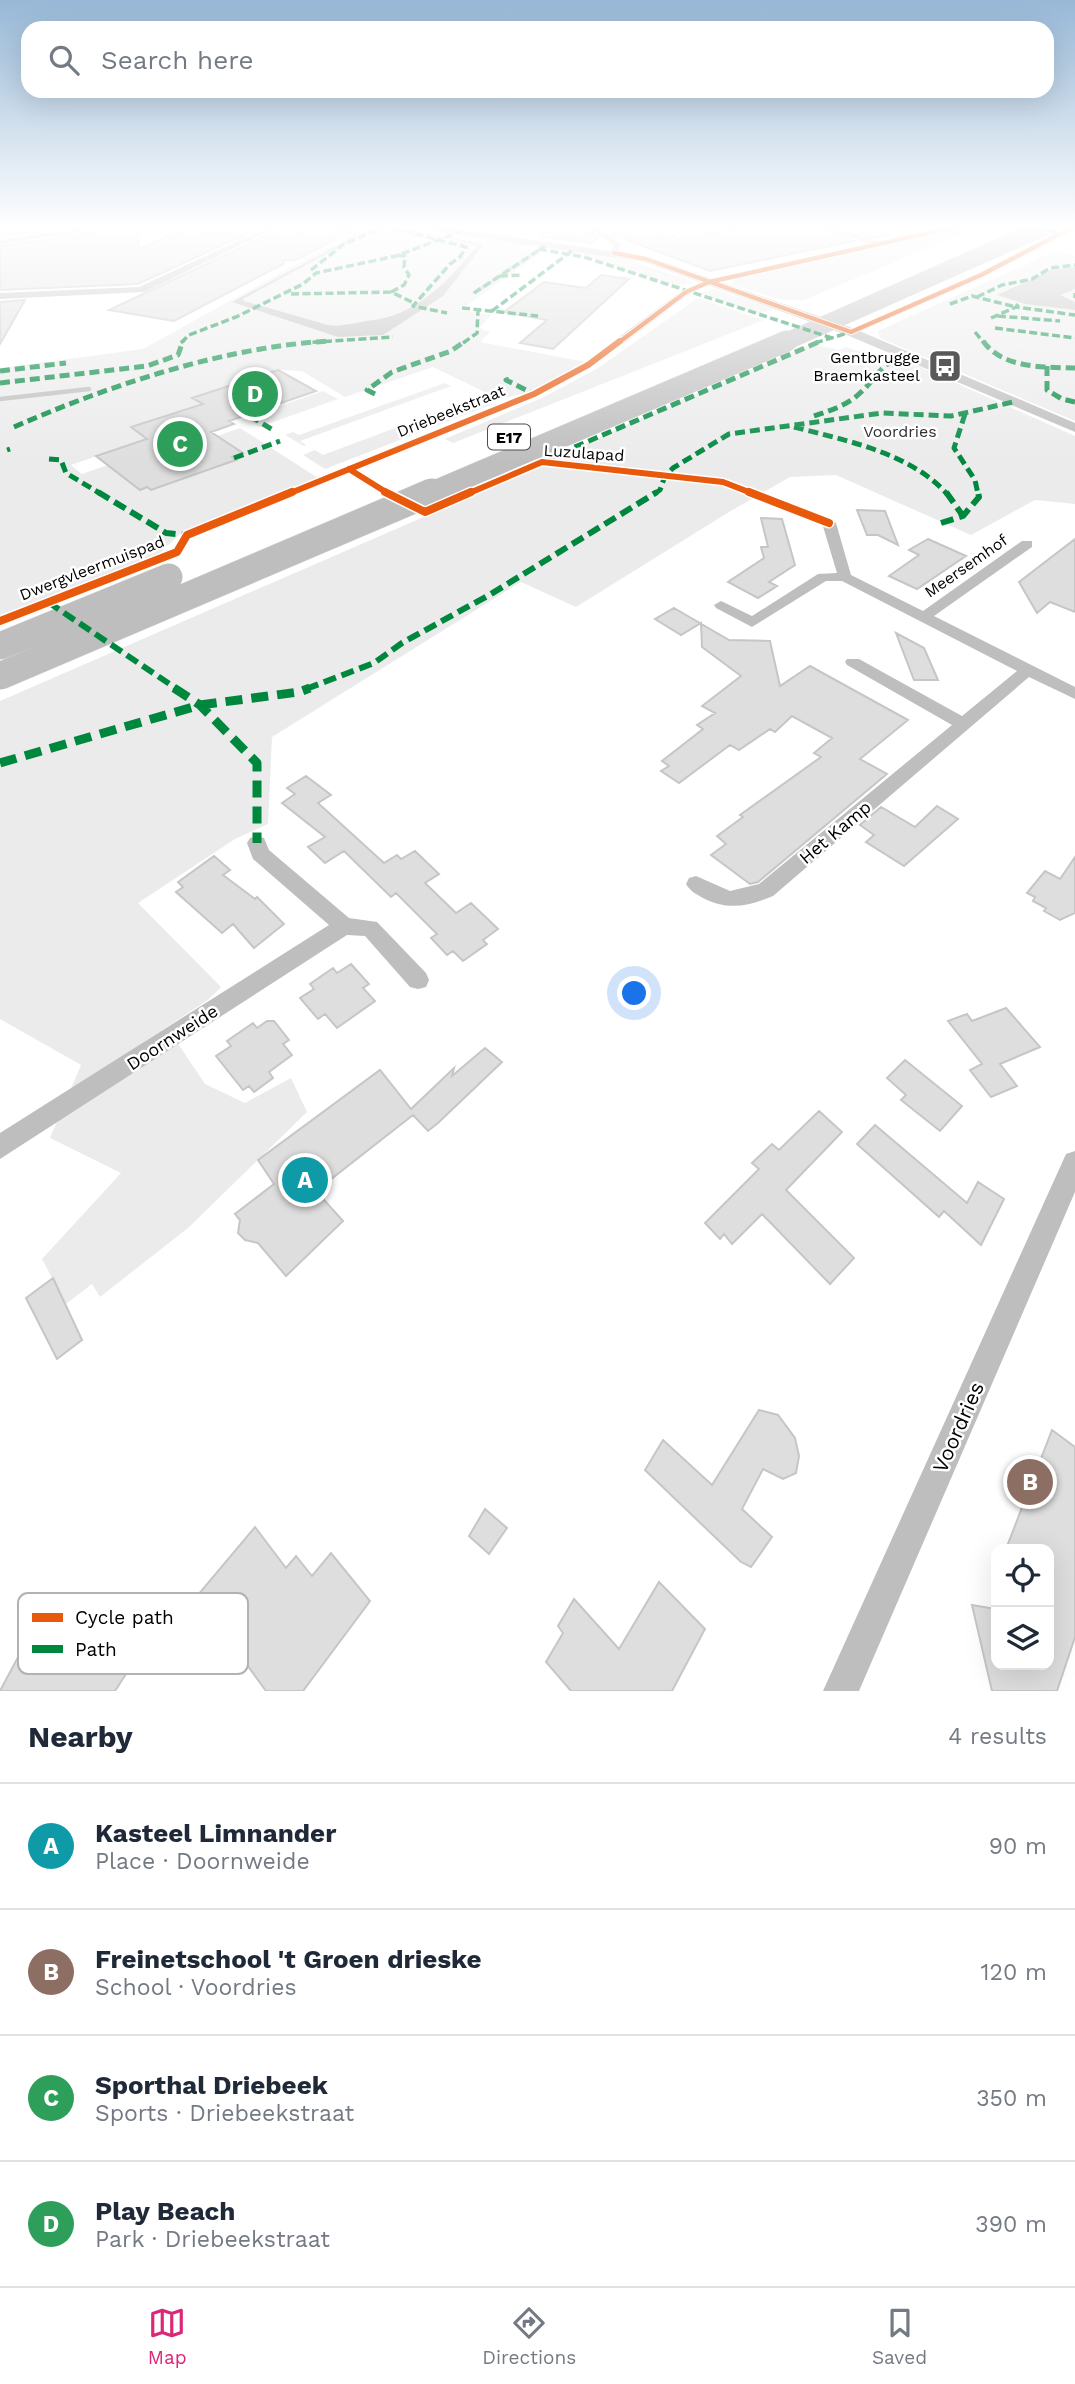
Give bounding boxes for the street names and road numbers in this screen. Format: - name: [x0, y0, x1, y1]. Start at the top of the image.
- street label: Driebeekstraat: [394, 381, 508, 441]
- road number: E17: [488, 424, 530, 450]
- street label: Luzulapad: [543, 441, 625, 465]
- street label: Meersemhof: [921, 530, 1012, 602]
- street label: Dwergvleermuispad: [17, 532, 167, 604]
- street label: Het Kamp: [795, 796, 875, 868]
- street label: Doornweide: [122, 1000, 222, 1074]
- street label: Voordries: [927, 1378, 989, 1476]

